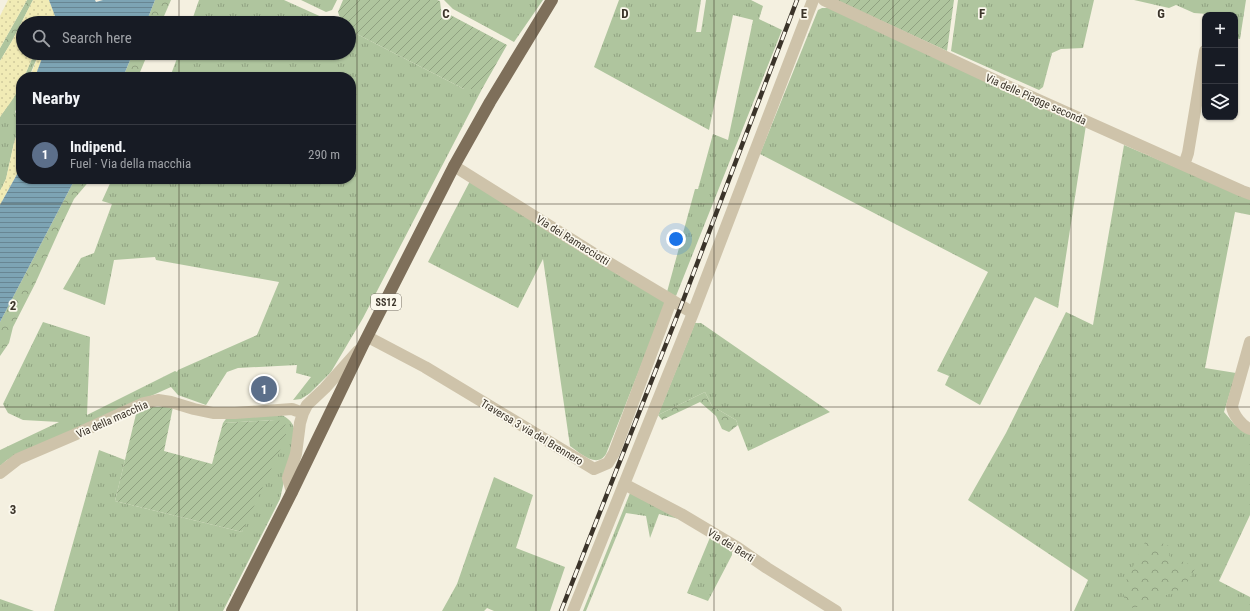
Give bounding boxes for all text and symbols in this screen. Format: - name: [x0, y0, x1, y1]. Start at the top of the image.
- text: C: [442, 6, 450, 21]
- text: D: [621, 6, 629, 21]
- text: E: [801, 6, 808, 21]
- text: F: [979, 6, 985, 21]
- text: G: [1157, 6, 1165, 21]
- map controls: [1202, 12, 1238, 120]
- button: +: [1202, 12, 1238, 48]
- search box: [16, 16, 356, 60]
- icon: search: [30, 27, 52, 49]
- text: Search here: [62, 29, 132, 47]
- button: −: [1202, 48, 1238, 84]
- street label: Via delle Piagge seconda: [983, 71, 1088, 128]
- button: layers: [1202, 84, 1238, 120]
- text: Nearby: [32, 88, 80, 108]
- text: Indipend.: [70, 138, 126, 156]
- text: 1: [42, 147, 48, 162]
- text: 290 m: [308, 147, 340, 162]
- text: Fuel · Via della macchia: [70, 156, 191, 171]
- street label: Via dei Ramacciotti: [534, 213, 612, 268]
- your location: [666, 229, 686, 249]
- road number: SS12: [371, 294, 401, 310]
- text: 2: [10, 298, 17, 313]
- pin: 1: [251, 374, 277, 404]
- street label: Traversa 3 via del Brennero: [478, 397, 586, 468]
- street label: Via della macchia: [74, 398, 150, 441]
- text: 3: [10, 502, 16, 517]
- street label: Via dei Berti: [705, 526, 757, 565]

